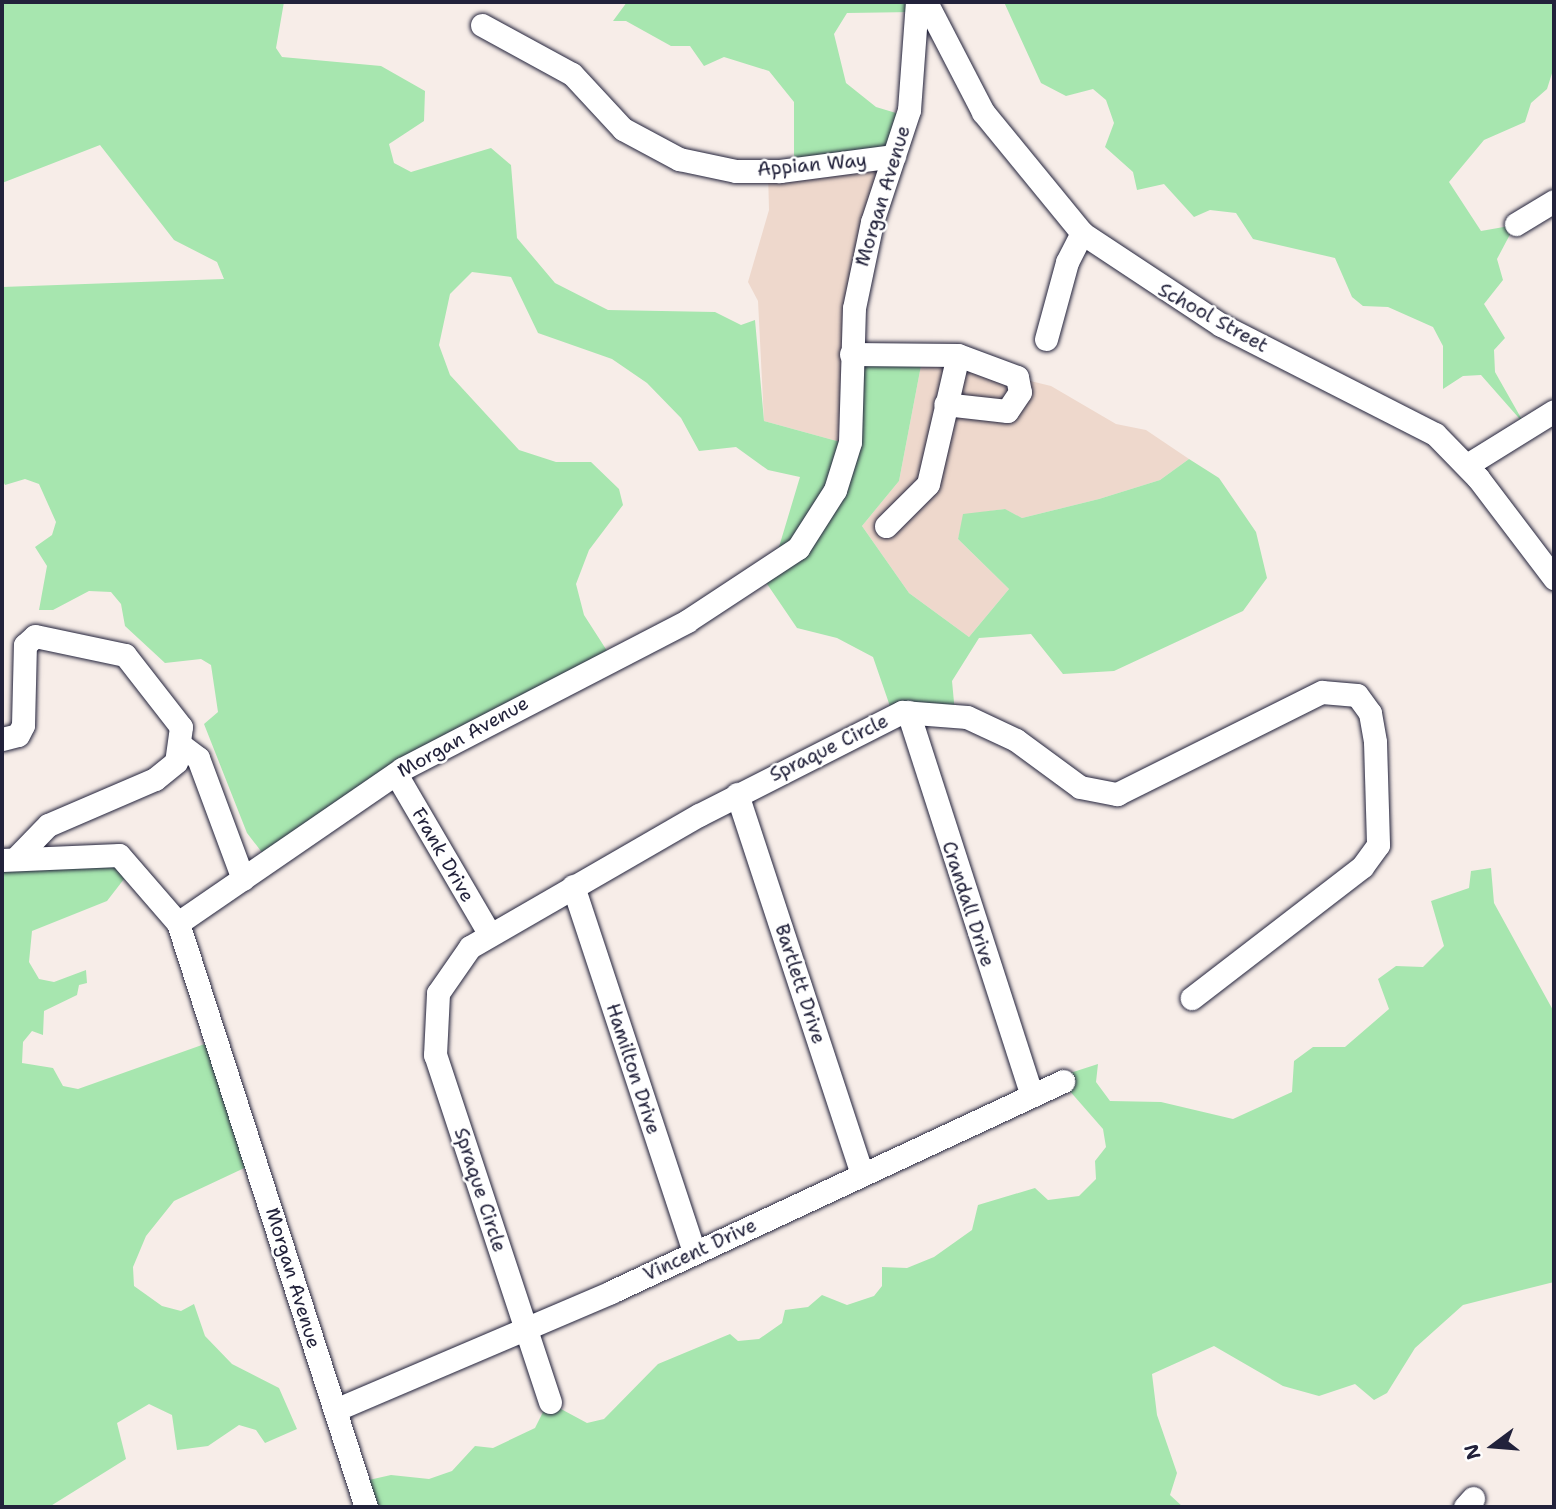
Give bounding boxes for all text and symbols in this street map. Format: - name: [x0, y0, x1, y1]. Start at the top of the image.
- street label: Morgan Avenue: [851, 123, 915, 269]
- street label: Appian Way: [756, 149, 868, 181]
- street label: School Street: [1154, 278, 1272, 358]
- street label: Morgan Avenue: [394, 692, 532, 782]
- street label: Spraque Circle: [766, 709, 892, 787]
- street label: Frank Drive: [407, 804, 479, 906]
- street label: Crandall Drive: [937, 838, 999, 970]
- street label: Bartlett Drive: [770, 921, 830, 1047]
- street label: Hamilton Drive: [601, 1001, 665, 1137]
- street label: Spraque Circle: [449, 1125, 511, 1255]
- street label: Morgan Avenue: [261, 1205, 325, 1351]
- street label: Vincent Drive: [640, 1214, 760, 1286]
- north arrow: [1458, 1411, 1528, 1481]
- text: N: [1458, 1441, 1486, 1463]

